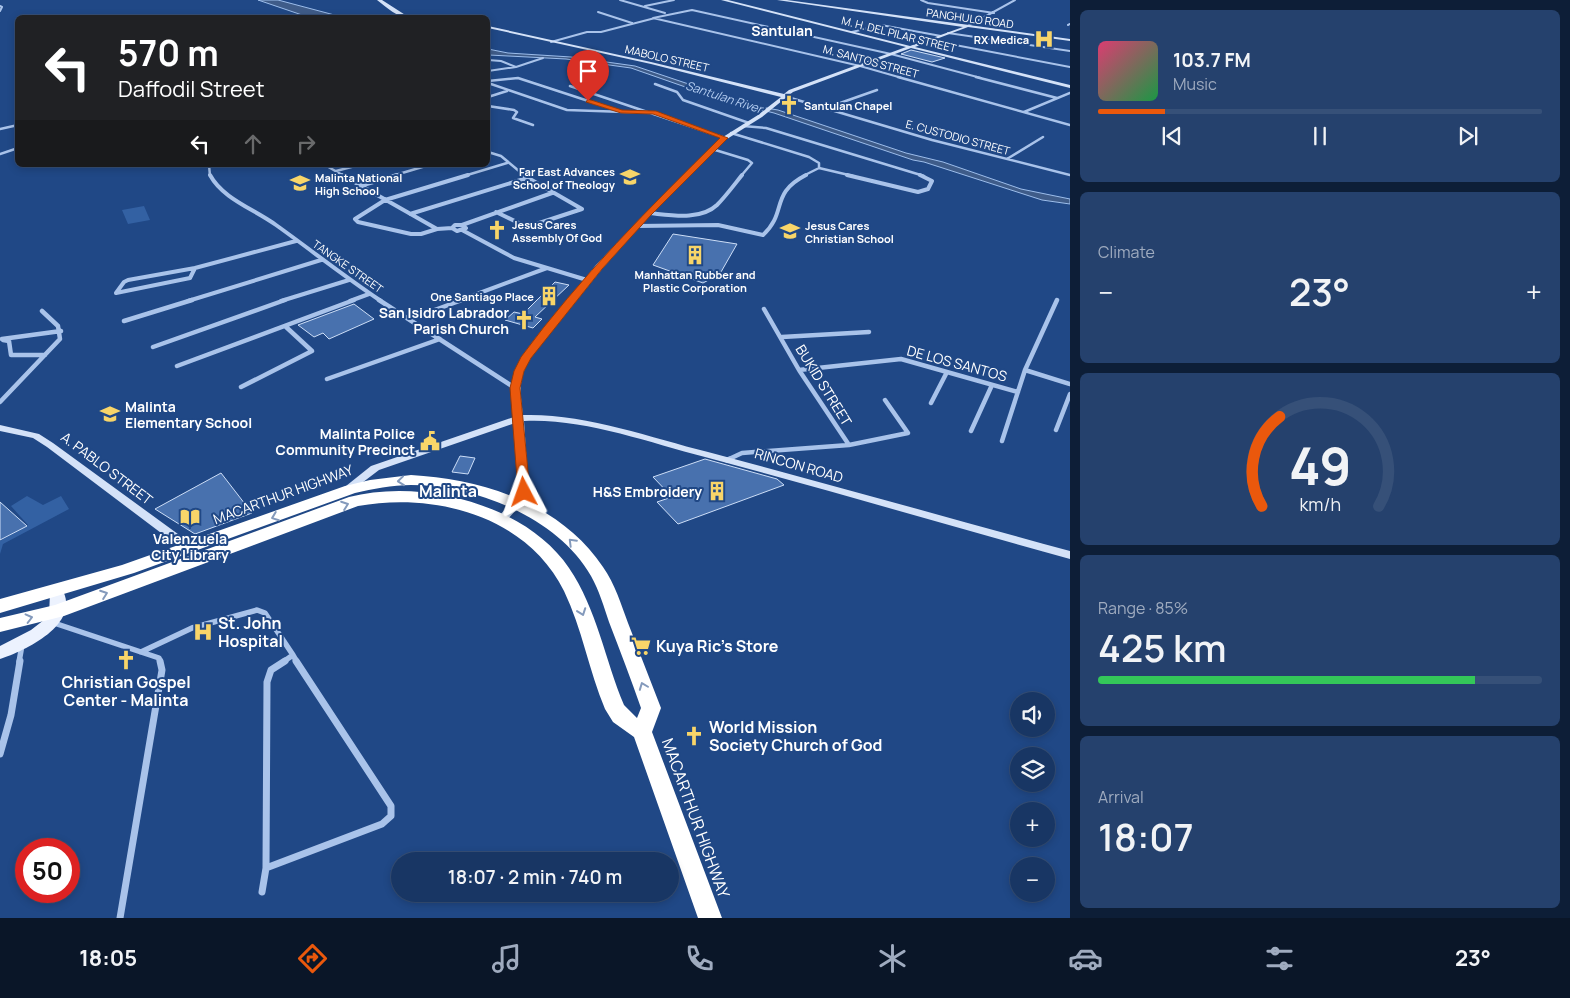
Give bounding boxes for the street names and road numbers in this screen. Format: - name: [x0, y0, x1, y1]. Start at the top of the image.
- street label: PANGHULO ROAD: [925, 4, 1015, 32]
- street label: M. H. DEL PILAR STREET: [840, 12, 958, 56]
- street label: MABOLO STREET: [623, 41, 711, 75]
- street label: M. SANTOS STREET: [822, 41, 921, 81]
- street label: E. CUSTODIO STREET: [904, 116, 1012, 158]
- street label: TANGKE STREET: [310, 236, 387, 296]
- street label: BUKID STREET: [791, 341, 857, 430]
- street label: DE LOS SANTOS: [905, 341, 1009, 386]
- street label: A. PABLO STREET: [57, 427, 157, 509]
- street label: RINCON ROAD: [753, 443, 845, 487]
- street label: MACARTHUR HIGHWAY: [210, 460, 356, 528]
- street label: MACARTHUR HIGHWAY: [657, 735, 735, 901]

